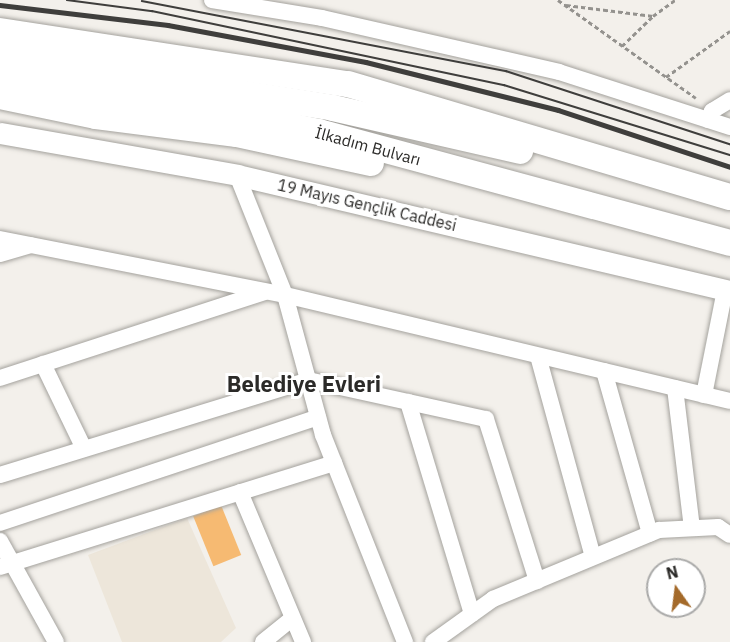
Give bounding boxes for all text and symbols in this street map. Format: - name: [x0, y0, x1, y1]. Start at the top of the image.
- street label: İlkadım Bulvarı: [313, 123, 423, 169]
- street label: 19 Mayıs Gençlik Caddesi: [276, 175, 458, 235]
- district label: Belediye Evleri: [227, 371, 381, 397]
- north arrow: [646, 558, 706, 618]
- text: N: [664, 561, 680, 584]

